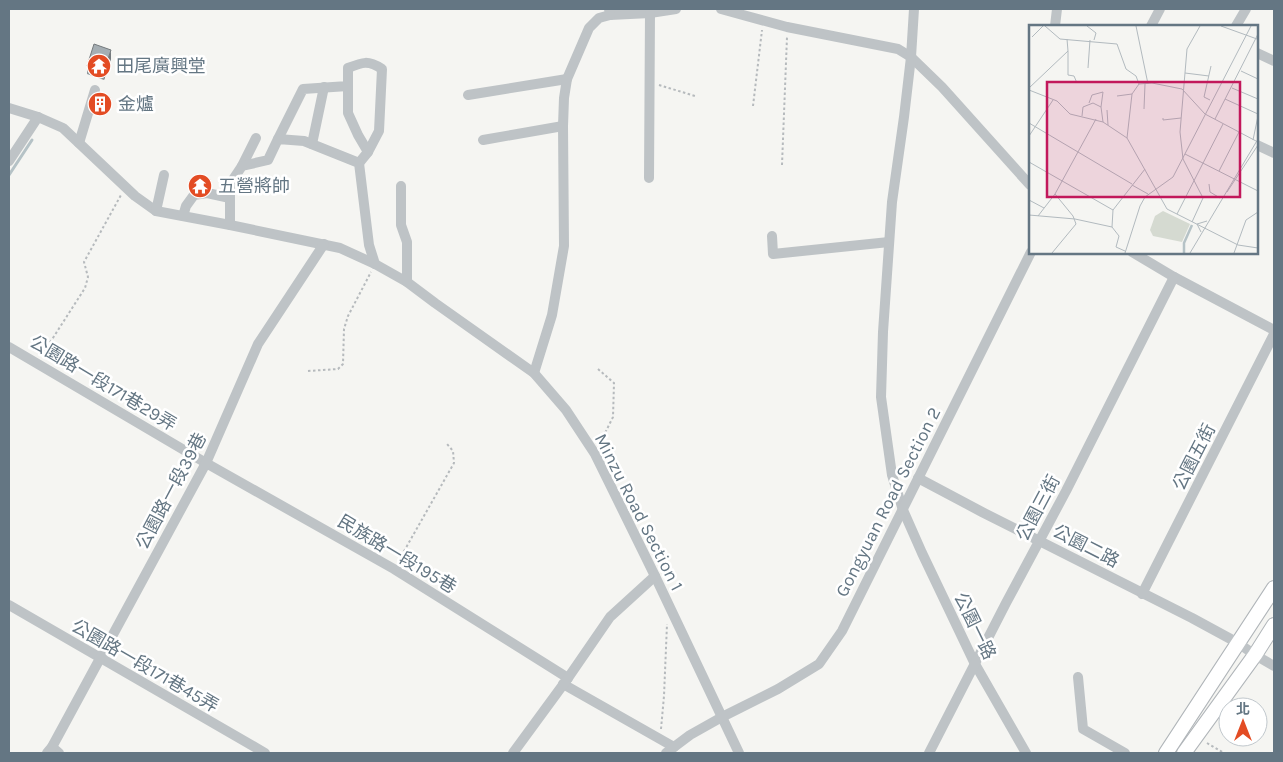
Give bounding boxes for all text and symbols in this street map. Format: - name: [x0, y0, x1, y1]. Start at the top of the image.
- inset map: [1029, 25, 1258, 254]
- temple icon: 田尾廣興堂: [86, 53, 112, 79]
- place label: 田尾廣興堂: [116, 55, 206, 77]
- building icon: 金爐: [87, 91, 113, 117]
- place label: 金爐: [118, 93, 154, 115]
- temple icon: 五營將帥: [187, 173, 213, 199]
- place label: 五營將帥: [218, 175, 290, 197]
- street label: 公園路一段171巷29弄: [26, 331, 180, 435]
- street label: Gongyuan Road Section 2: [831, 404, 945, 600]
- street label: 公園五街: [1168, 420, 1220, 494]
- street label: 公園路一段39巷: [131, 429, 211, 553]
- street label: Minzu Road Section 1: [590, 430, 688, 594]
- street label: 公園三街: [1011, 471, 1065, 545]
- street label: 民族路一段195巷: [334, 510, 460, 598]
- street label: 公園二路: [1049, 520, 1123, 572]
- street label: 公園一路: [949, 589, 1001, 663]
- street label: 公園路一段171巷45弄: [67, 615, 223, 717]
- north arrow: [1218, 697, 1268, 747]
- text: 北: [1236, 701, 1250, 718]

